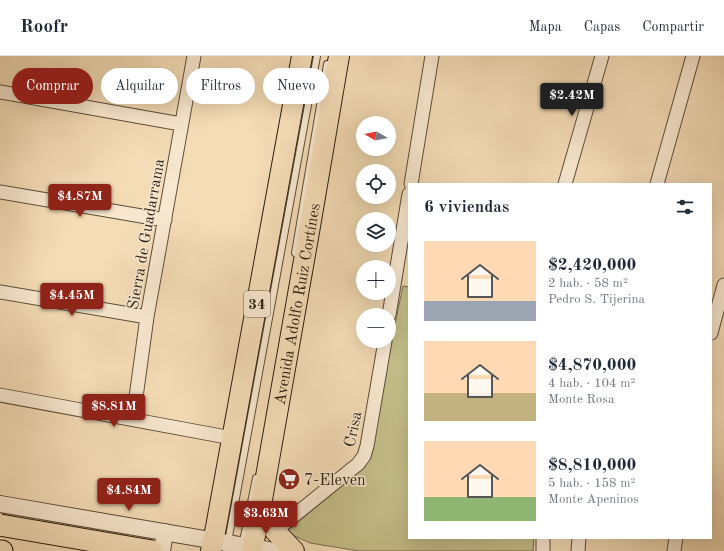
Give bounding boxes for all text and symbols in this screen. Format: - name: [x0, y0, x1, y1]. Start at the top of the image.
- text: Roofr: [20, 18, 68, 37]
- text: Mapa: [529, 20, 562, 34]
- text: Capas: [584, 20, 620, 34]
- text: Compartir: [642, 20, 704, 34]
- chip: Comprar: [12, 68, 93, 104]
- chip: Alquilar: [101, 68, 178, 104]
- chip: Filtros: [186, 68, 255, 104]
- chip: Nuevo: [263, 68, 329, 104]
- pin: $2.42M: [539, 83, 605, 117]
- text: $2.42M: [549, 89, 595, 102]
- north arrow: [356, 116, 396, 156]
- map controls: [356, 116, 396, 348]
- street label: Sierra de Guadarrama: [126, 157, 168, 311]
- button: locate: [356, 164, 396, 204]
- pin: $4.87M: [47, 184, 113, 218]
- text: $4.87M: [57, 190, 103, 203]
- icon: filters: [674, 196, 696, 218]
- text: 6 viviendas: [424, 199, 509, 216]
- street label: Avenida Adolfo Ruiz Cortínes: [273, 202, 324, 406]
- button: layers: [356, 212, 396, 252]
- icon: home: [456, 257, 504, 305]
- text: $2,420,000: [548, 257, 636, 274]
- button: +: [356, 260, 396, 300]
- text: 2 hab. · 58 m²: [548, 277, 628, 290]
- pin: $4.45M: [39, 283, 105, 317]
- text: $4.45M: [49, 289, 95, 302]
- road number: 34: [244, 291, 270, 317]
- text: Pedro S. Tijerina: [548, 293, 645, 306]
- button: −: [356, 308, 396, 348]
- icon: home: [456, 357, 504, 405]
- text: $4,870,000: [548, 357, 636, 374]
- text: 4 hab. · 104 m²: [548, 377, 635, 390]
- text: Monte Rosa: [548, 393, 614, 406]
- pin: $8.81M: [81, 394, 147, 428]
- text: $8.81M: [91, 400, 137, 413]
- street label: Crisa: [342, 410, 366, 449]
- icon: home: [456, 457, 504, 505]
- text: $8,810,000: [548, 457, 636, 474]
- supermarket icon: 7-Eleven: [276, 466, 302, 492]
- place label: 7-Eleven: [304, 473, 366, 489]
- text: 5 hab. · 158 m²: [548, 477, 635, 490]
- pin: $4.84M: [96, 478, 162, 512]
- text: $4.84M: [106, 484, 152, 497]
- text: Monte Apeninos: [548, 493, 639, 506]
- pin: $3.63M: [233, 501, 299, 535]
- text: $3.63M: [243, 507, 289, 520]

